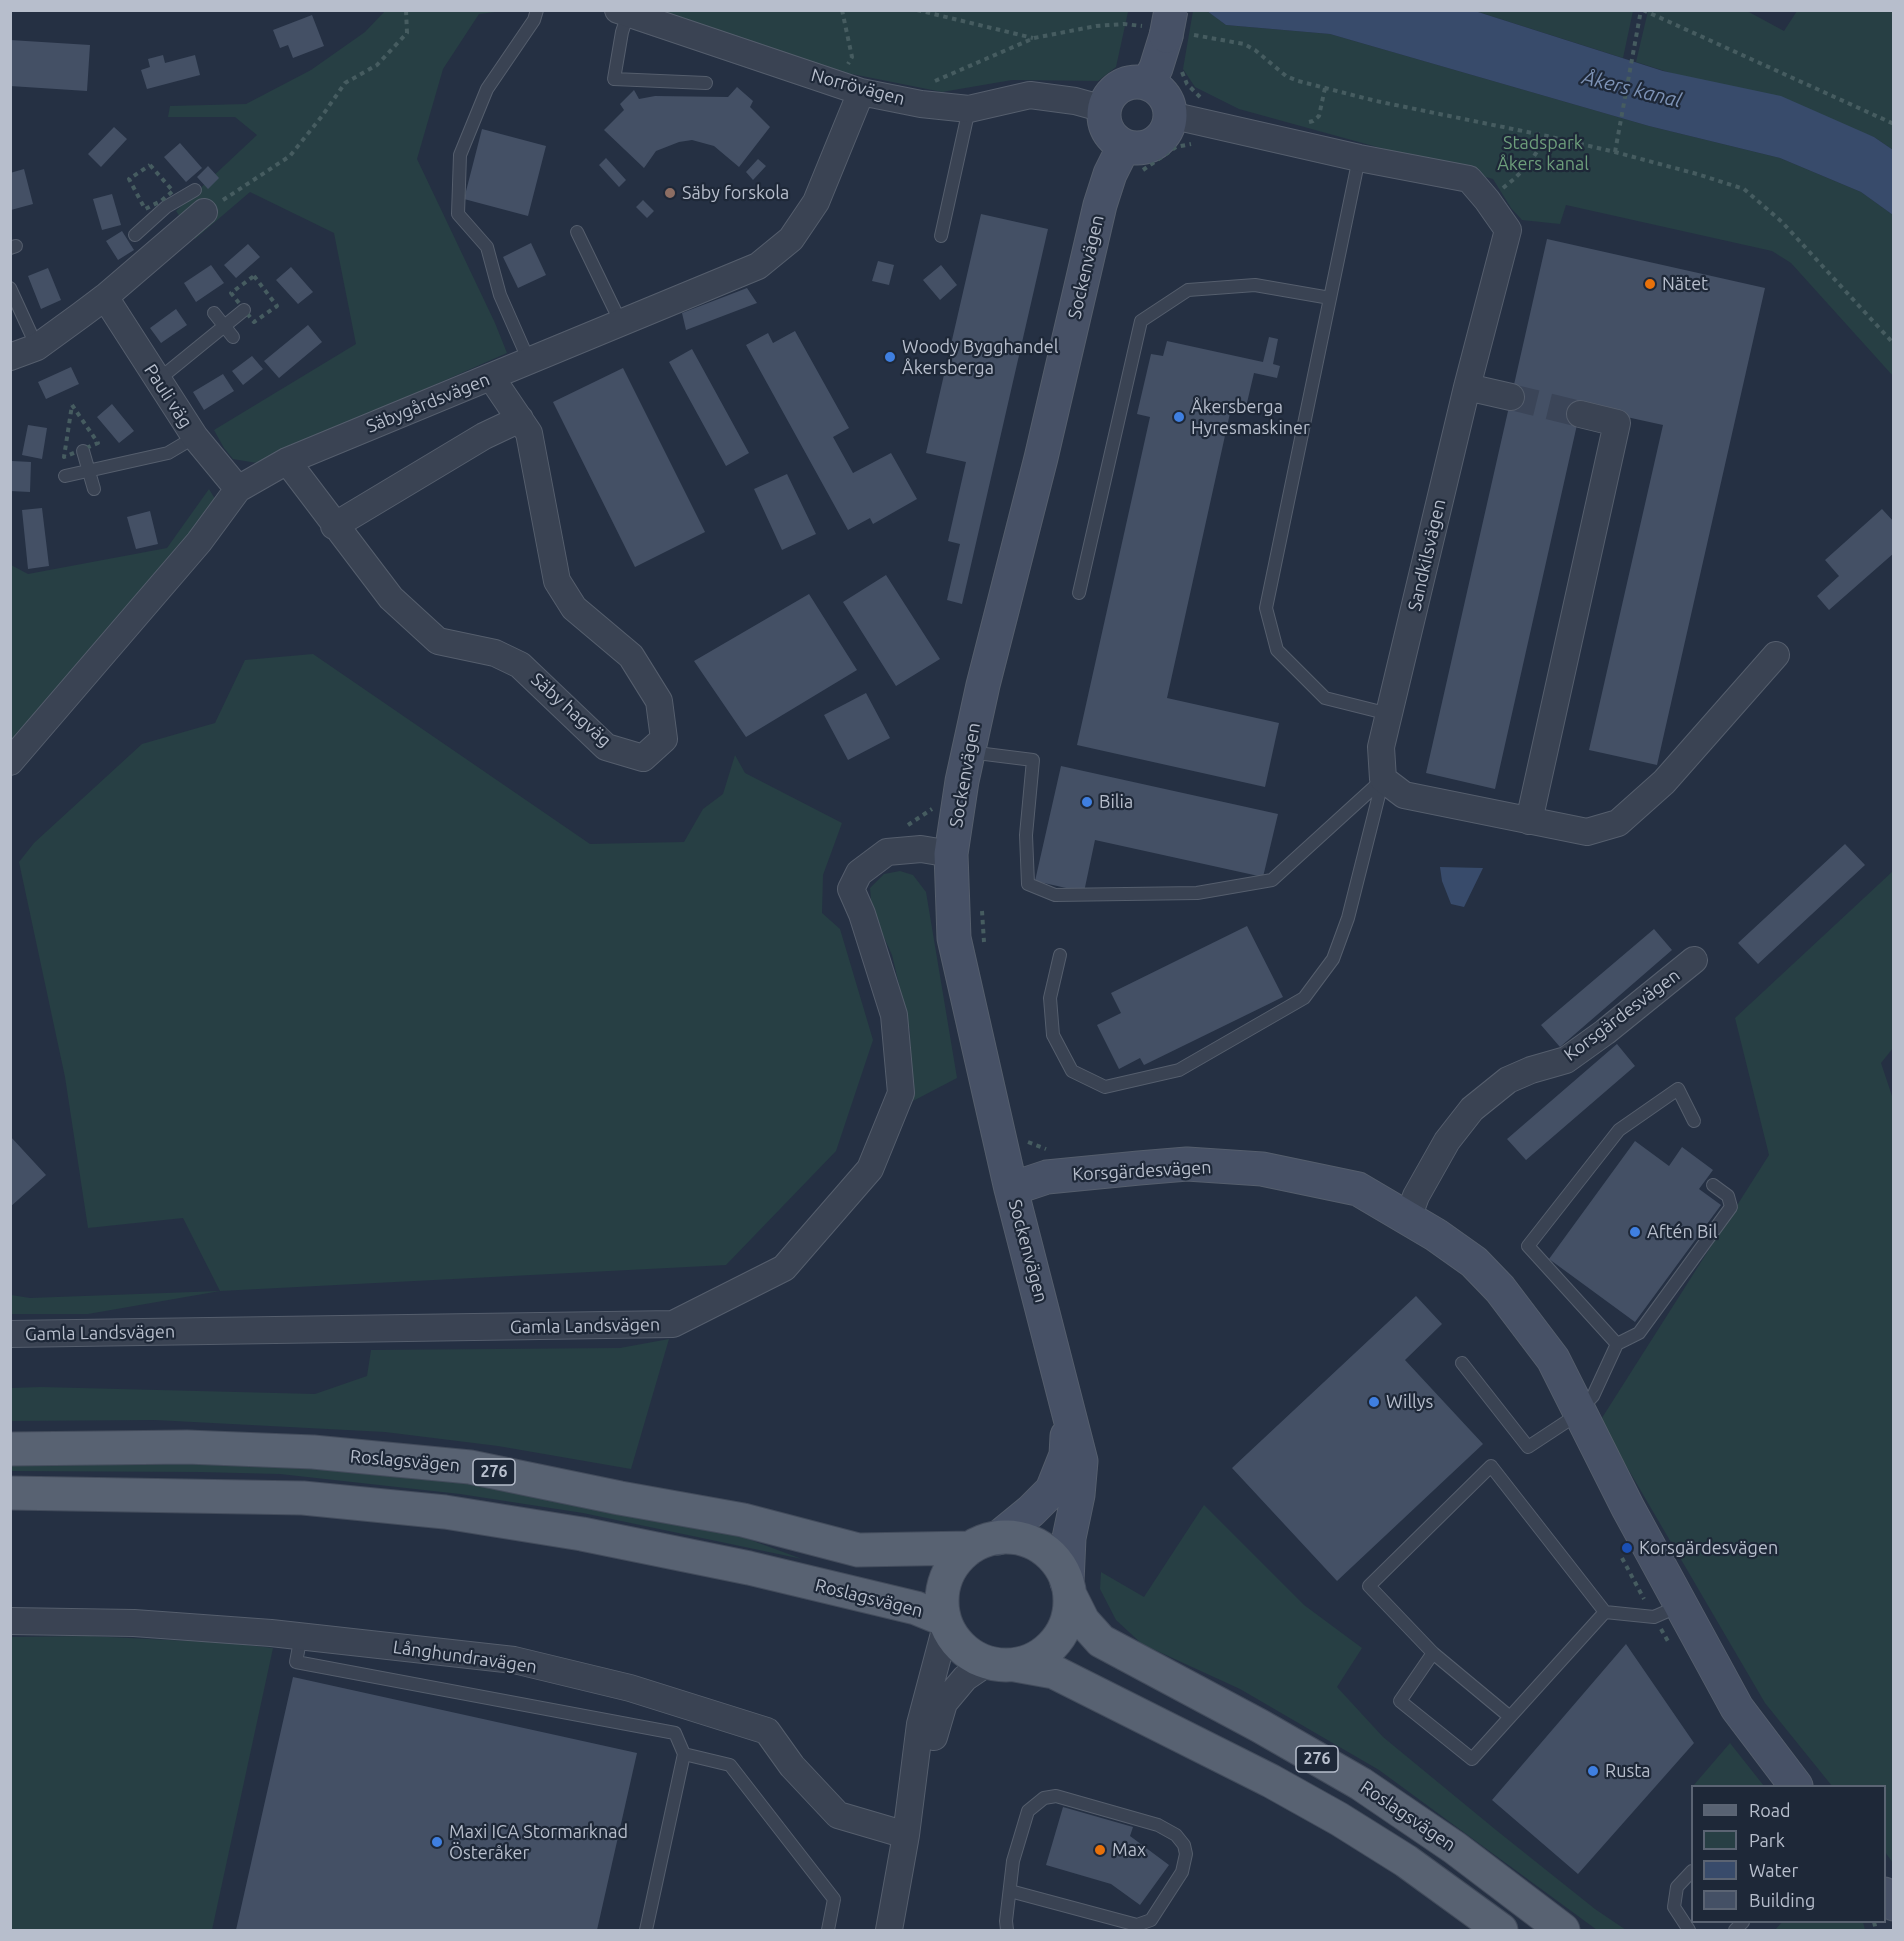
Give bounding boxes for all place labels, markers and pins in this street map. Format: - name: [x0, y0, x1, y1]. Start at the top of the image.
- place label: Säby forskola: [682, 182, 789, 204]
- marker: Säby forskola: [663, 186, 677, 200]
- place label: Nätet: [1662, 273, 1708, 295]
- marker: Nätet: [1643, 277, 1657, 291]
- place label: Woody Bygghandel Åkersberga: [902, 336, 1059, 378]
- marker: Woody Bygghandel Åkersberga: [883, 350, 897, 364]
- place label: Åkersberga Hyresmaskiner: [1191, 396, 1310, 438]
- marker: Åkersberga Hyresmaskiner: [1172, 410, 1186, 424]
- place label: Bilia: [1099, 791, 1133, 813]
- marker: Bilia: [1080, 795, 1094, 809]
- place label: Aftén Bil: [1647, 1221, 1717, 1243]
- marker: Aftén Bil: [1628, 1225, 1642, 1239]
- place label: Willys: [1386, 1391, 1433, 1413]
- marker: Willys: [1367, 1395, 1381, 1409]
- place label: Korsgärdesvägen: [1639, 1537, 1778, 1559]
- marker: Korsgärdesvägen: [1620, 1541, 1634, 1555]
- place label: Rusta: [1605, 1760, 1651, 1782]
- marker: Rusta: [1586, 1764, 1600, 1778]
- place label: Maxi ICA Stormarknad Österåker: [449, 1821, 628, 1864]
- marker: Maxi ICA Stormarknad Österåker: [430, 1835, 444, 1849]
- place label: Max: [1112, 1839, 1146, 1861]
- marker: Max: [1093, 1843, 1107, 1857]

